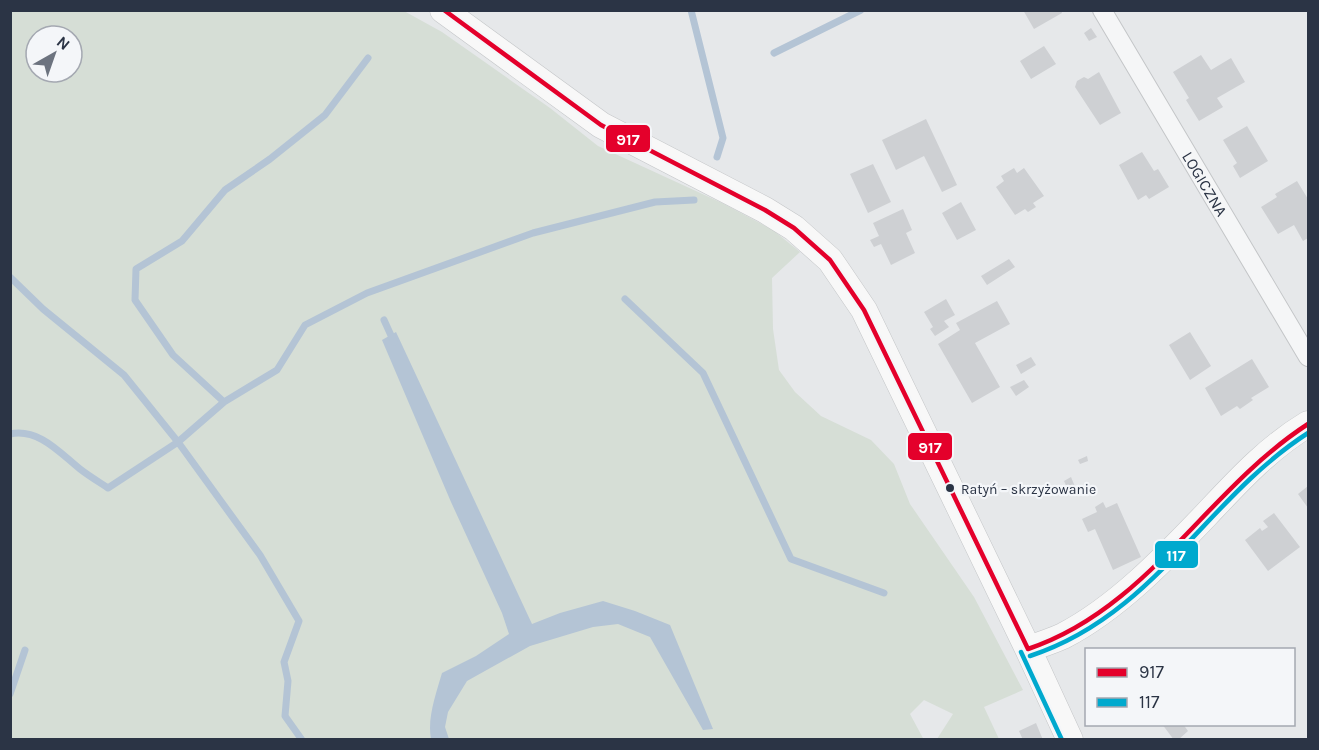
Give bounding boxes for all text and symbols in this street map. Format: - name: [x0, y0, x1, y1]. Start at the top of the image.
- north arrow: [24, 24, 84, 84]
- text: N: [53, 32, 74, 54]
- line badge: 917: [605, 124, 651, 153]
- text: 917: [616, 130, 640, 149]
- street label: LOGICZNA: [1178, 148, 1231, 220]
- line badge: 917: [907, 432, 953, 461]
- text: 917: [918, 438, 942, 457]
- place label: Ratyń – skrzyżowanie: [961, 481, 1096, 498]
- marker: Ratyń – skrzyżowanie: [944, 482, 956, 494]
- line badge: 117: [1154, 540, 1199, 569]
- text: 117: [1166, 546, 1186, 565]
- legend: [1085, 648, 1295, 726]
- text: 917: [1139, 661, 1164, 683]
- text: 117: [1139, 691, 1160, 713]

